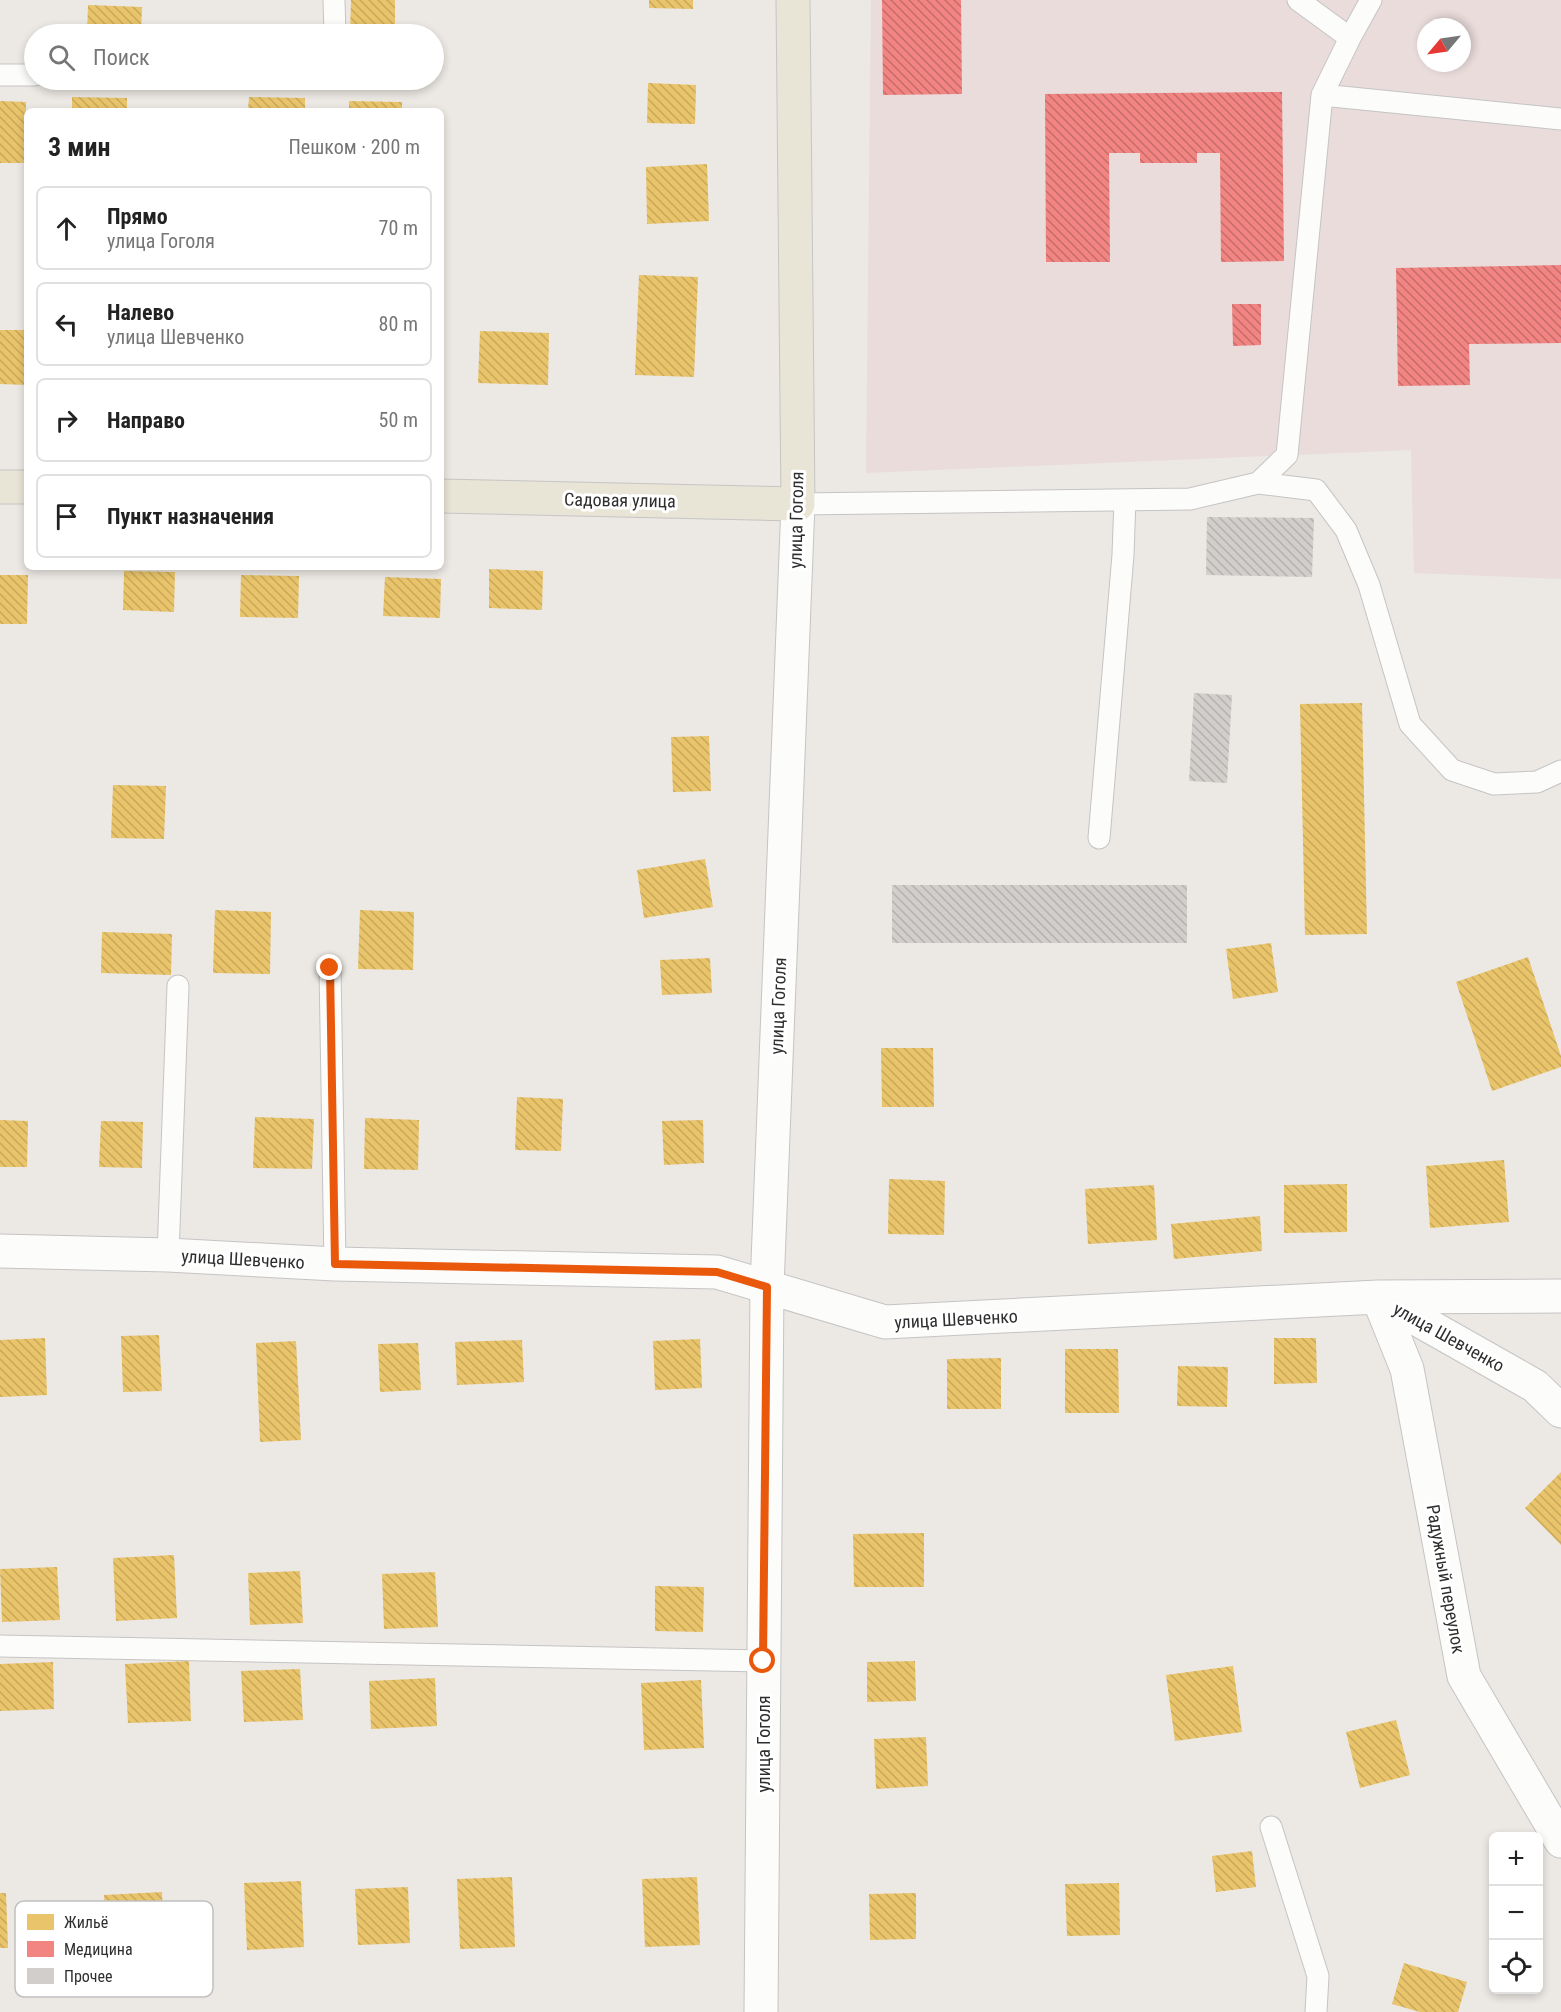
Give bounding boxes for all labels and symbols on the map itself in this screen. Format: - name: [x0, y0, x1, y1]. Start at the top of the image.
- north arrow: [1417, 18, 1471, 72]
- street label: улица Гоголя: [785, 471, 807, 569]
- street label: Садовая улица: [564, 489, 676, 511]
- route end: [316, 954, 342, 980]
- street label: улица Гоголя: [766, 957, 790, 1055]
- street label: улица Шевченко: [181, 1245, 305, 1273]
- street label: улица Шевченко: [1390, 1298, 1508, 1376]
- street label: улица Шевченко: [894, 1305, 1018, 1333]
- street label: Радужный переулок: [1423, 1503, 1470, 1656]
- route start: [749, 1647, 775, 1673]
- street label: улица Гоголя: [753, 1695, 774, 1793]
- legend: [15, 1901, 213, 1997]
- text: Жильё: [64, 1913, 108, 1932]
- text: Медицина: [64, 1940, 133, 1959]
- text: Прочее: [64, 1967, 113, 1986]

